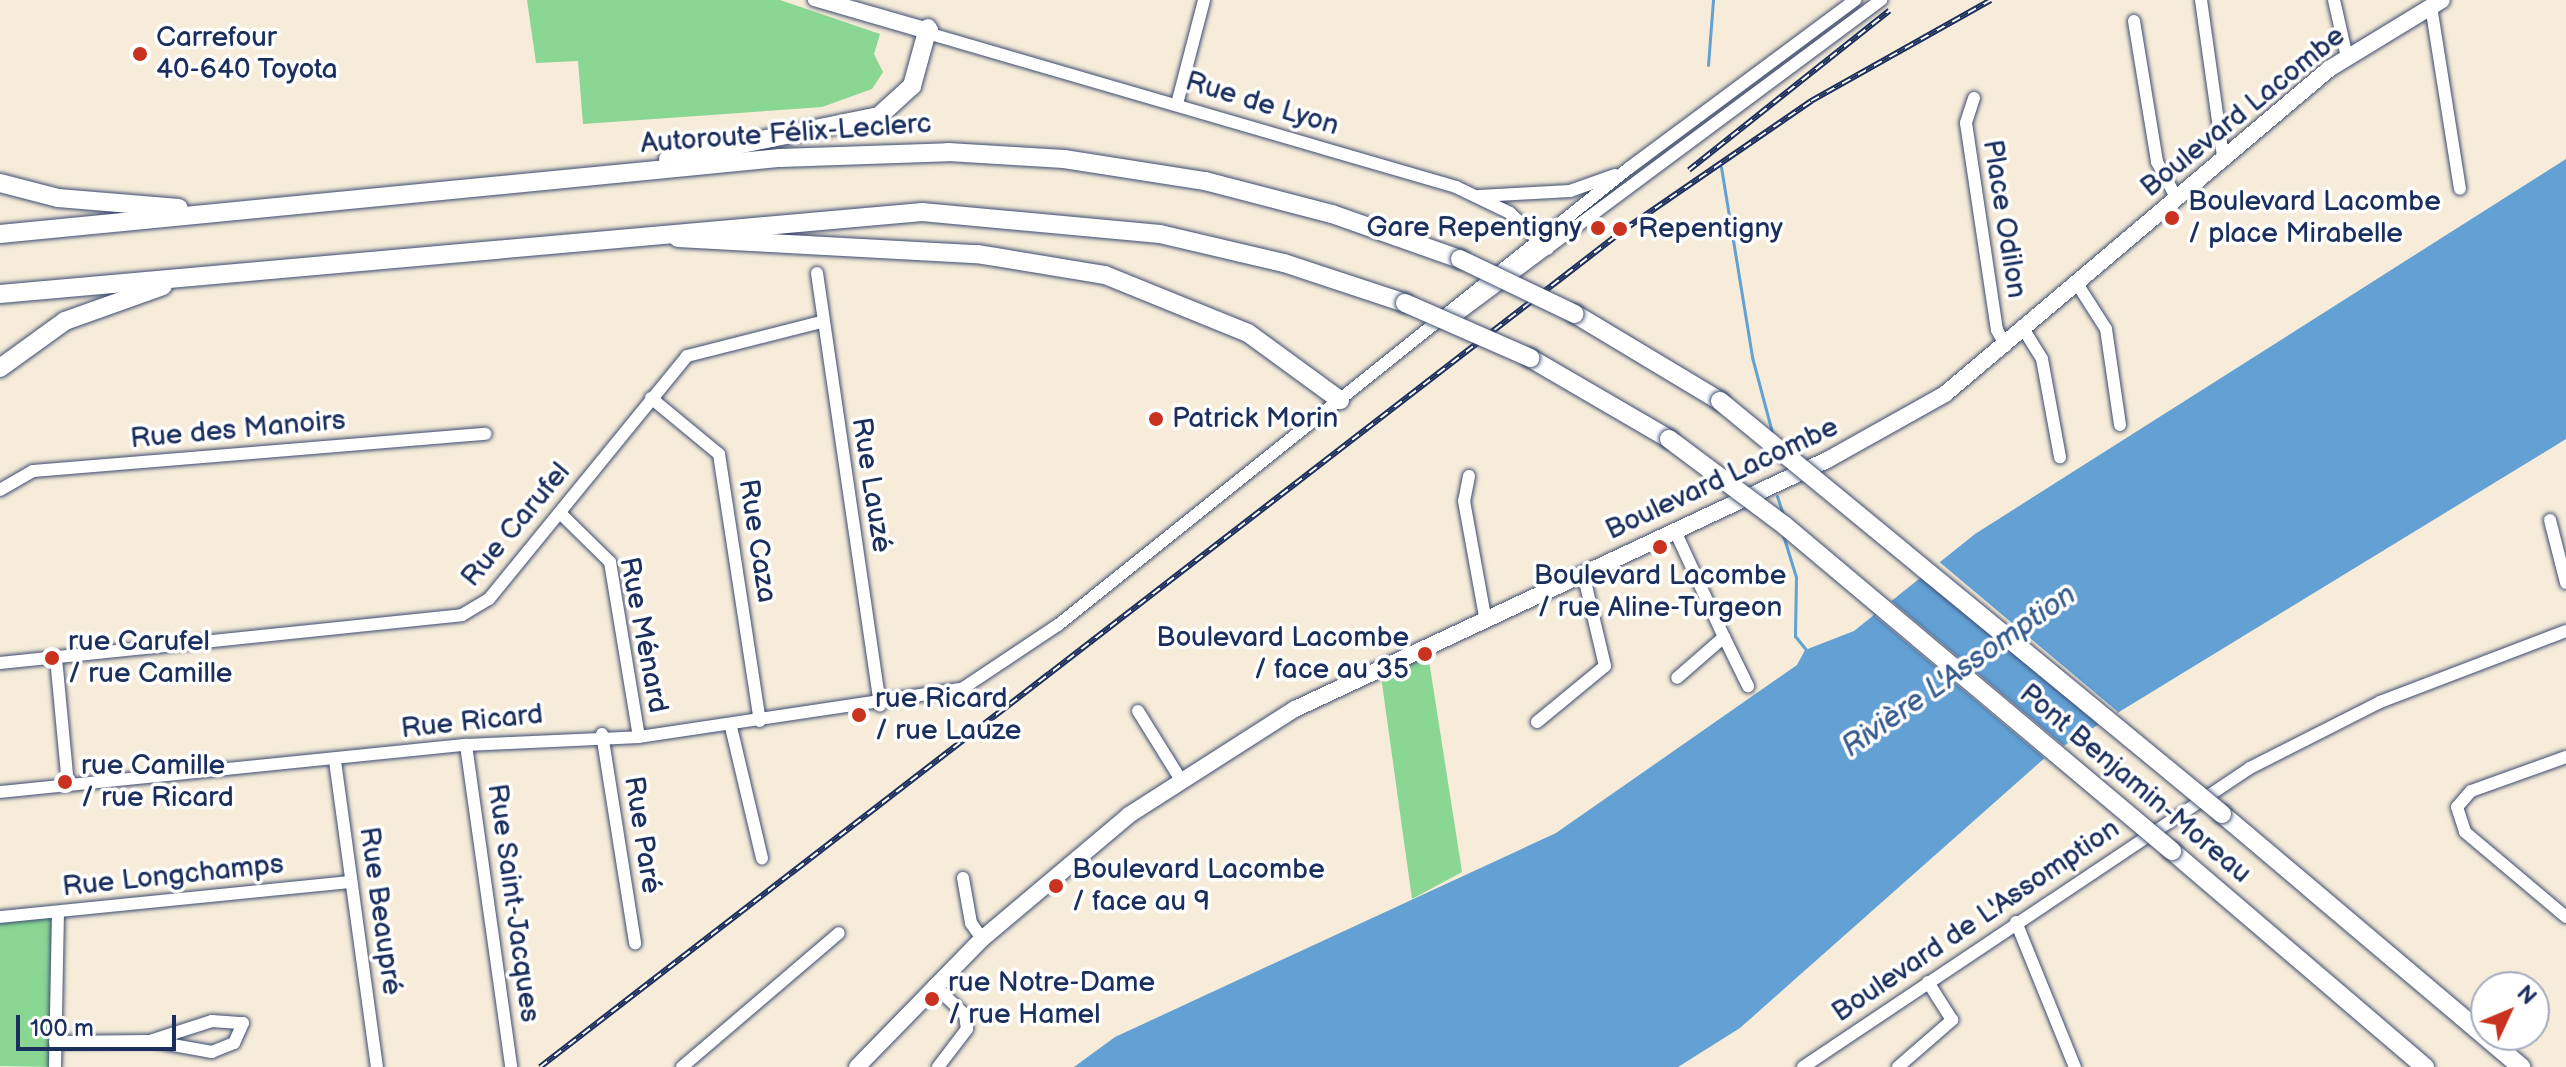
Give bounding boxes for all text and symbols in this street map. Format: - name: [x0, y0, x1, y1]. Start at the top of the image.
- street label: Boulevard Lacombe: [2134, 19, 2352, 205]
- place label: Carrefour 40-640 Toyota: [156, 21, 339, 87]
- marker: Carrefour 40-640 Toyota: [131, 45, 149, 63]
- street label: Rue de Lyon: [1181, 65, 1343, 143]
- street label: Autoroute Félix-Leclerc: [639, 107, 933, 161]
- street label: Place Odilon: [1975, 137, 2033, 301]
- place label: Boulevard Lacombe / place Mirabelle: [2188, 185, 2441, 251]
- marker: Boulevard Lacombe / place Mirabelle: [2163, 209, 2181, 227]
- place label: Gare Repentigny: [1367, 211, 1582, 245]
- place label: Repentigny: [1638, 212, 1783, 246]
- marker: Repentigny: [1609, 218, 1631, 240]
- marker: Gare Repentigny: [1589, 219, 1607, 237]
- place label: Patrick Morin: [1172, 402, 1338, 436]
- street label: Rue des Manoirs: [129, 404, 347, 456]
- marker: Patrick Morin: [1147, 410, 1165, 428]
- street label: Boulevard Lacombe: [1600, 410, 1844, 548]
- street label: Rue Lauzé: [844, 415, 898, 555]
- street label: Rue Carufel: [454, 456, 578, 594]
- street label: Rue Caza: [731, 477, 783, 605]
- marker: Boulevard Lacombe / rue Aline-Turgeon: [1651, 538, 1669, 556]
- street label: Rue Ménard: [611, 554, 675, 716]
- place label: Boulevard Lacombe / rue Aline-Turgeon: [1534, 559, 1786, 625]
- water label: Rivière L'Assomption: [1835, 577, 2083, 765]
- place label: Boulevard Lacombe / face au 35: [1156, 621, 1409, 687]
- place label: rue Carufel / rue Camille: [68, 625, 232, 691]
- marker: Boulevard Lacombe / face au 35: [1416, 645, 1434, 663]
- marker: rue Carufel / rue Camille: [43, 649, 61, 667]
- street label: Pont Benjamin-Moreau: [2012, 677, 2258, 891]
- place label: rue Ricard / rue Lauze: [875, 682, 1021, 748]
- street label: Rue Ricard: [399, 698, 545, 746]
- marker: rue Ricard / rue Lauze: [850, 706, 868, 724]
- place label: rue Camille / rue Ricard: [81, 749, 234, 815]
- marker: rue Camille / rue Ricard: [56, 773, 74, 791]
- street label: Rue Paré: [616, 774, 668, 896]
- street label: Rue Saint-Jacques: [480, 781, 546, 1025]
- street label: Boulevard de L'Assomption: [1826, 812, 2126, 1030]
- street label: Rue Beaupré: [352, 825, 408, 997]
- street label: Rue Longchamps: [61, 848, 285, 904]
- place label: Boulevard Lacombe / face au 9: [1072, 853, 1325, 919]
- marker: Boulevard Lacombe / face au 9: [1047, 877, 1065, 895]
- place label: rue Notre-Dame / rue Hamel: [948, 966, 1155, 1032]
- north arrow: [2470, 971, 2550, 1051]
- text: N: [2511, 980, 2542, 1011]
- marker: rue Notre-Dame / rue Hamel: [923, 990, 941, 1008]
- scale bar: [20, 999, 180, 1049]
- text: 100 m: [30, 1014, 94, 1043]

